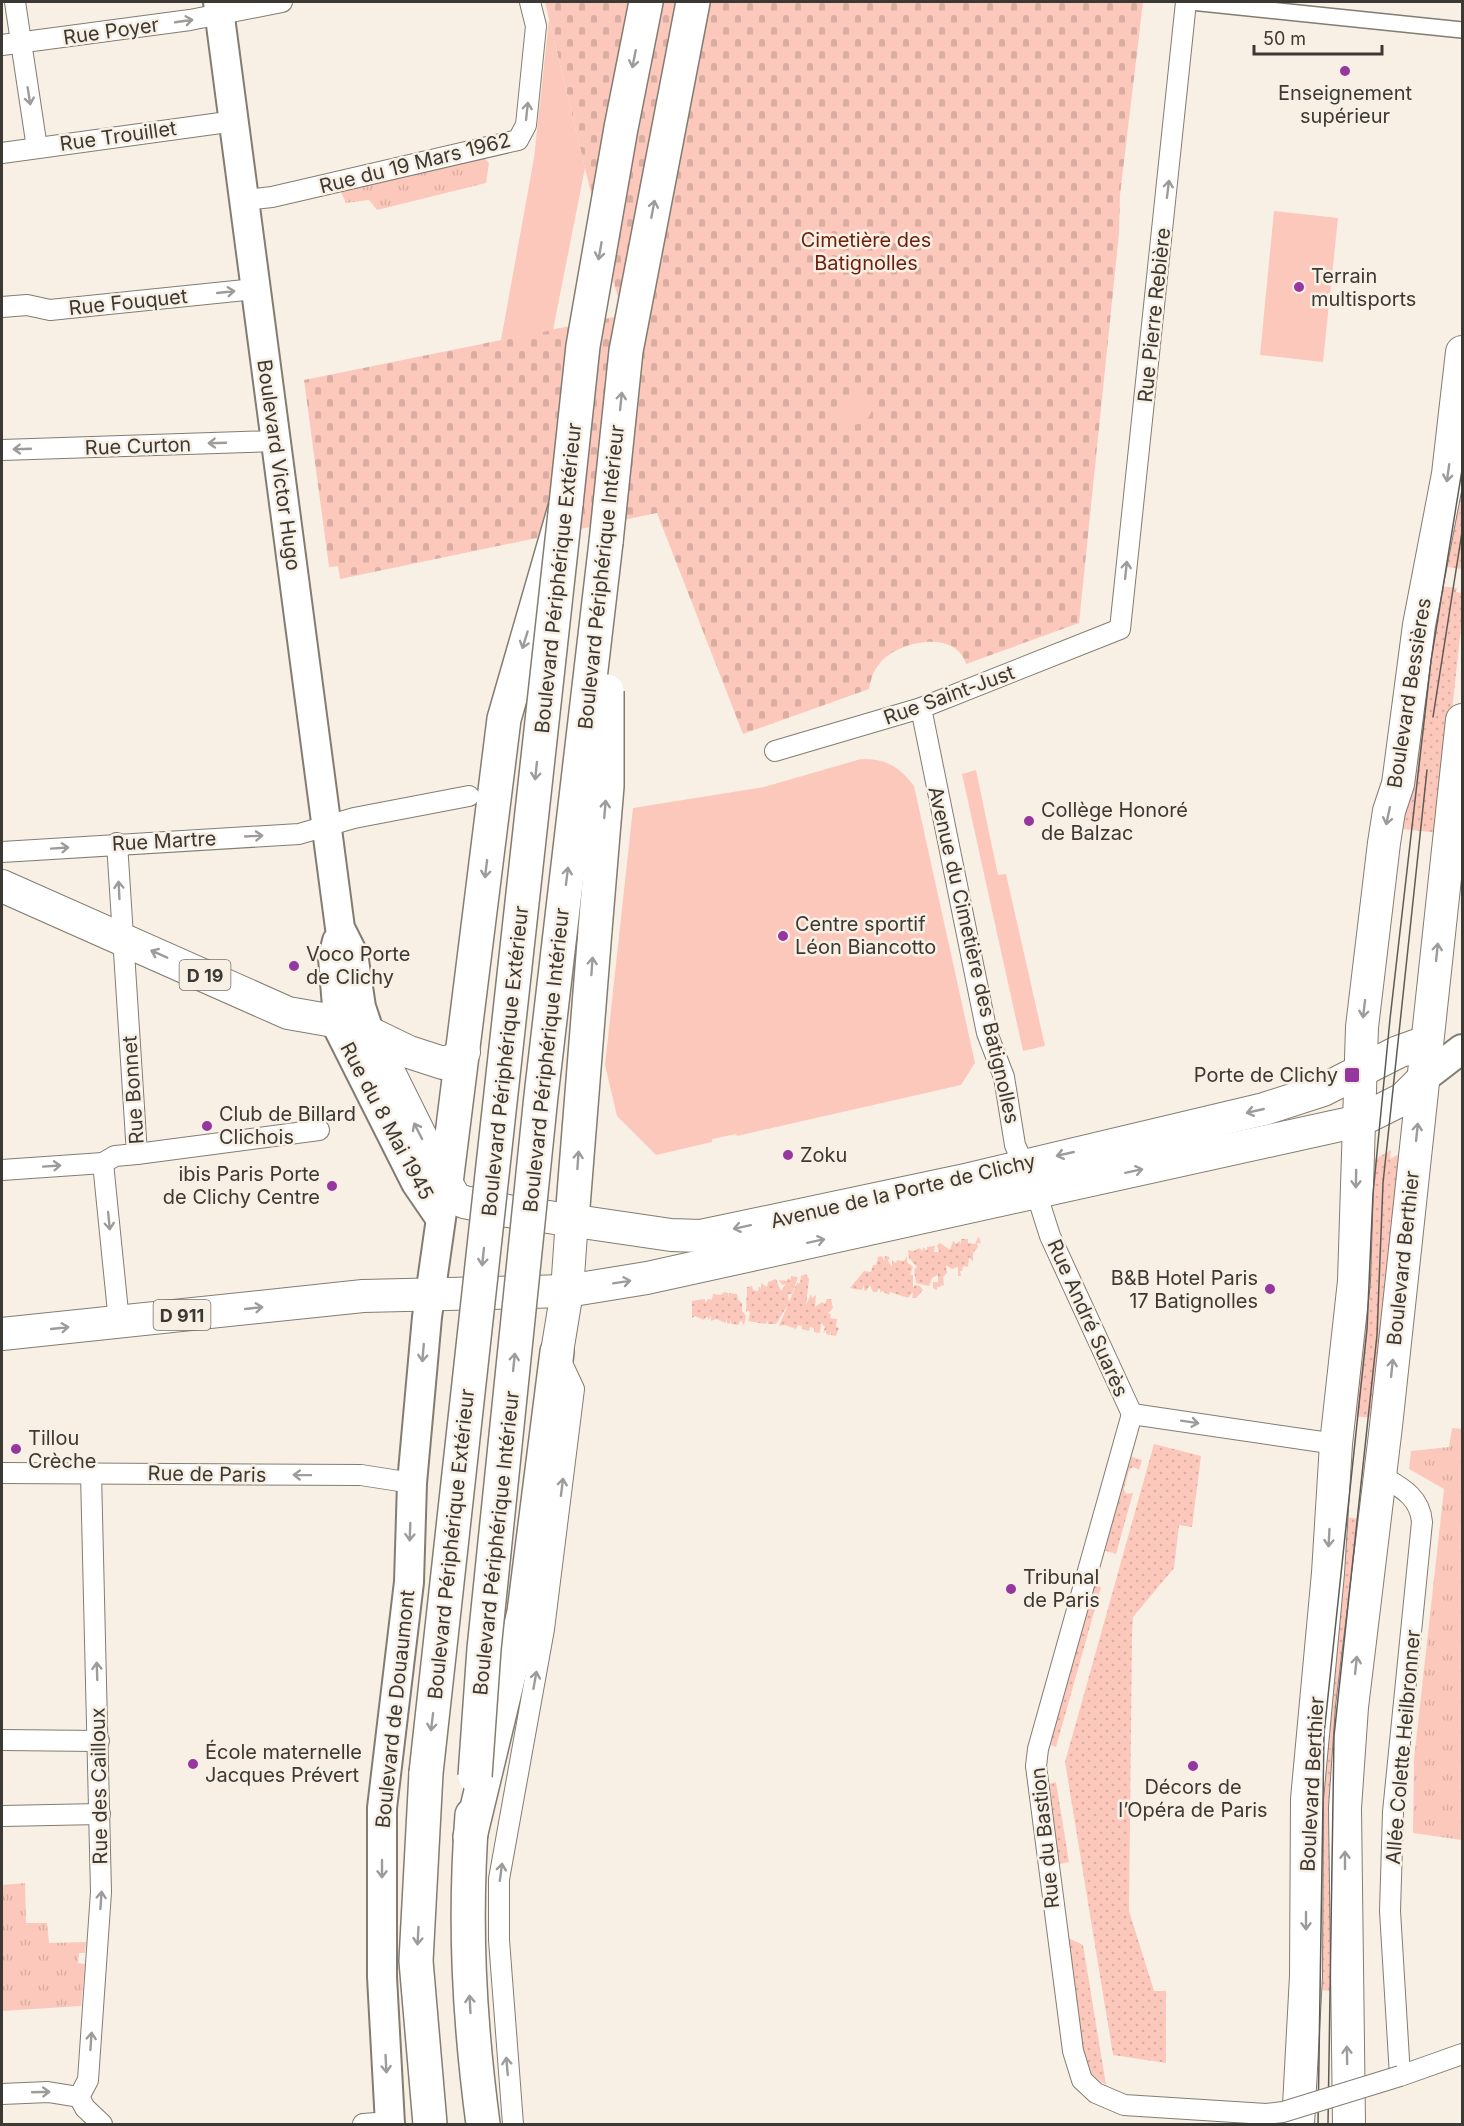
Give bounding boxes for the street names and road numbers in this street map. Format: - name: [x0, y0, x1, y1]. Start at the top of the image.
- street label: Rue Poyer: [62, 12, 161, 50]
- street label: Rue Trouillet: [58, 116, 178, 156]
- street label: Rue du 19 Mars 1962: [317, 128, 513, 198]
- street label: Rue Pierre Rebière: [1133, 227, 1175, 403]
- street label: Rue Fouquet: [68, 284, 189, 320]
- street label: Boulevard Victor Hugo: [252, 358, 306, 572]
- street label: Boulevard Périphérique Extérieur: [530, 421, 586, 735]
- street label: Boulevard Périphérique Intérieur: [573, 423, 629, 730]
- street label: Rue Curton: [84, 432, 192, 460]
- street label: Boulevard Bessières: [1382, 596, 1436, 790]
- street label: Rue Saint-Just: [880, 660, 1018, 730]
- street label: Avenue du Cimetière des Batignolles: [923, 784, 1025, 1126]
- street label: Rue Martre: [111, 826, 217, 856]
- street label: Boulevard Périphérique Extérieur: [477, 904, 533, 1218]
- street label: Boulevard Périphérique Intérieur: [518, 906, 574, 1213]
- road number: D 19: [180, 960, 230, 990]
- street label: Rue Bonnet: [117, 1034, 149, 1145]
- street label: Rue du 8 Mai 1945: [335, 1038, 439, 1204]
- street label: Avenue de la Porte de Clichy: [768, 1149, 1038, 1233]
- street label: Boulevard Berthier: [1382, 1169, 1424, 1347]
- street label: Rue André Suarès: [1043, 1236, 1133, 1400]
- road number: D 911: [154, 1300, 210, 1330]
- street label: Boulevard Périphérique Extérieur: [423, 1387, 479, 1701]
- street label: Boulevard Périphérique Intérieur: [468, 1389, 524, 1696]
- street label: Rue de Paris: [147, 1461, 267, 1487]
- street label: Boulevard de Douaumont: [371, 1588, 419, 1829]
- street label: Allée Colette Heilbronner: [1381, 1628, 1425, 1865]
- street label: Boulevard Berthier: [1295, 1695, 1329, 1872]
- street label: Rue des Cailloux: [86, 1707, 112, 1865]
- street label: Rue du Bastion: [1026, 1766, 1064, 1910]

